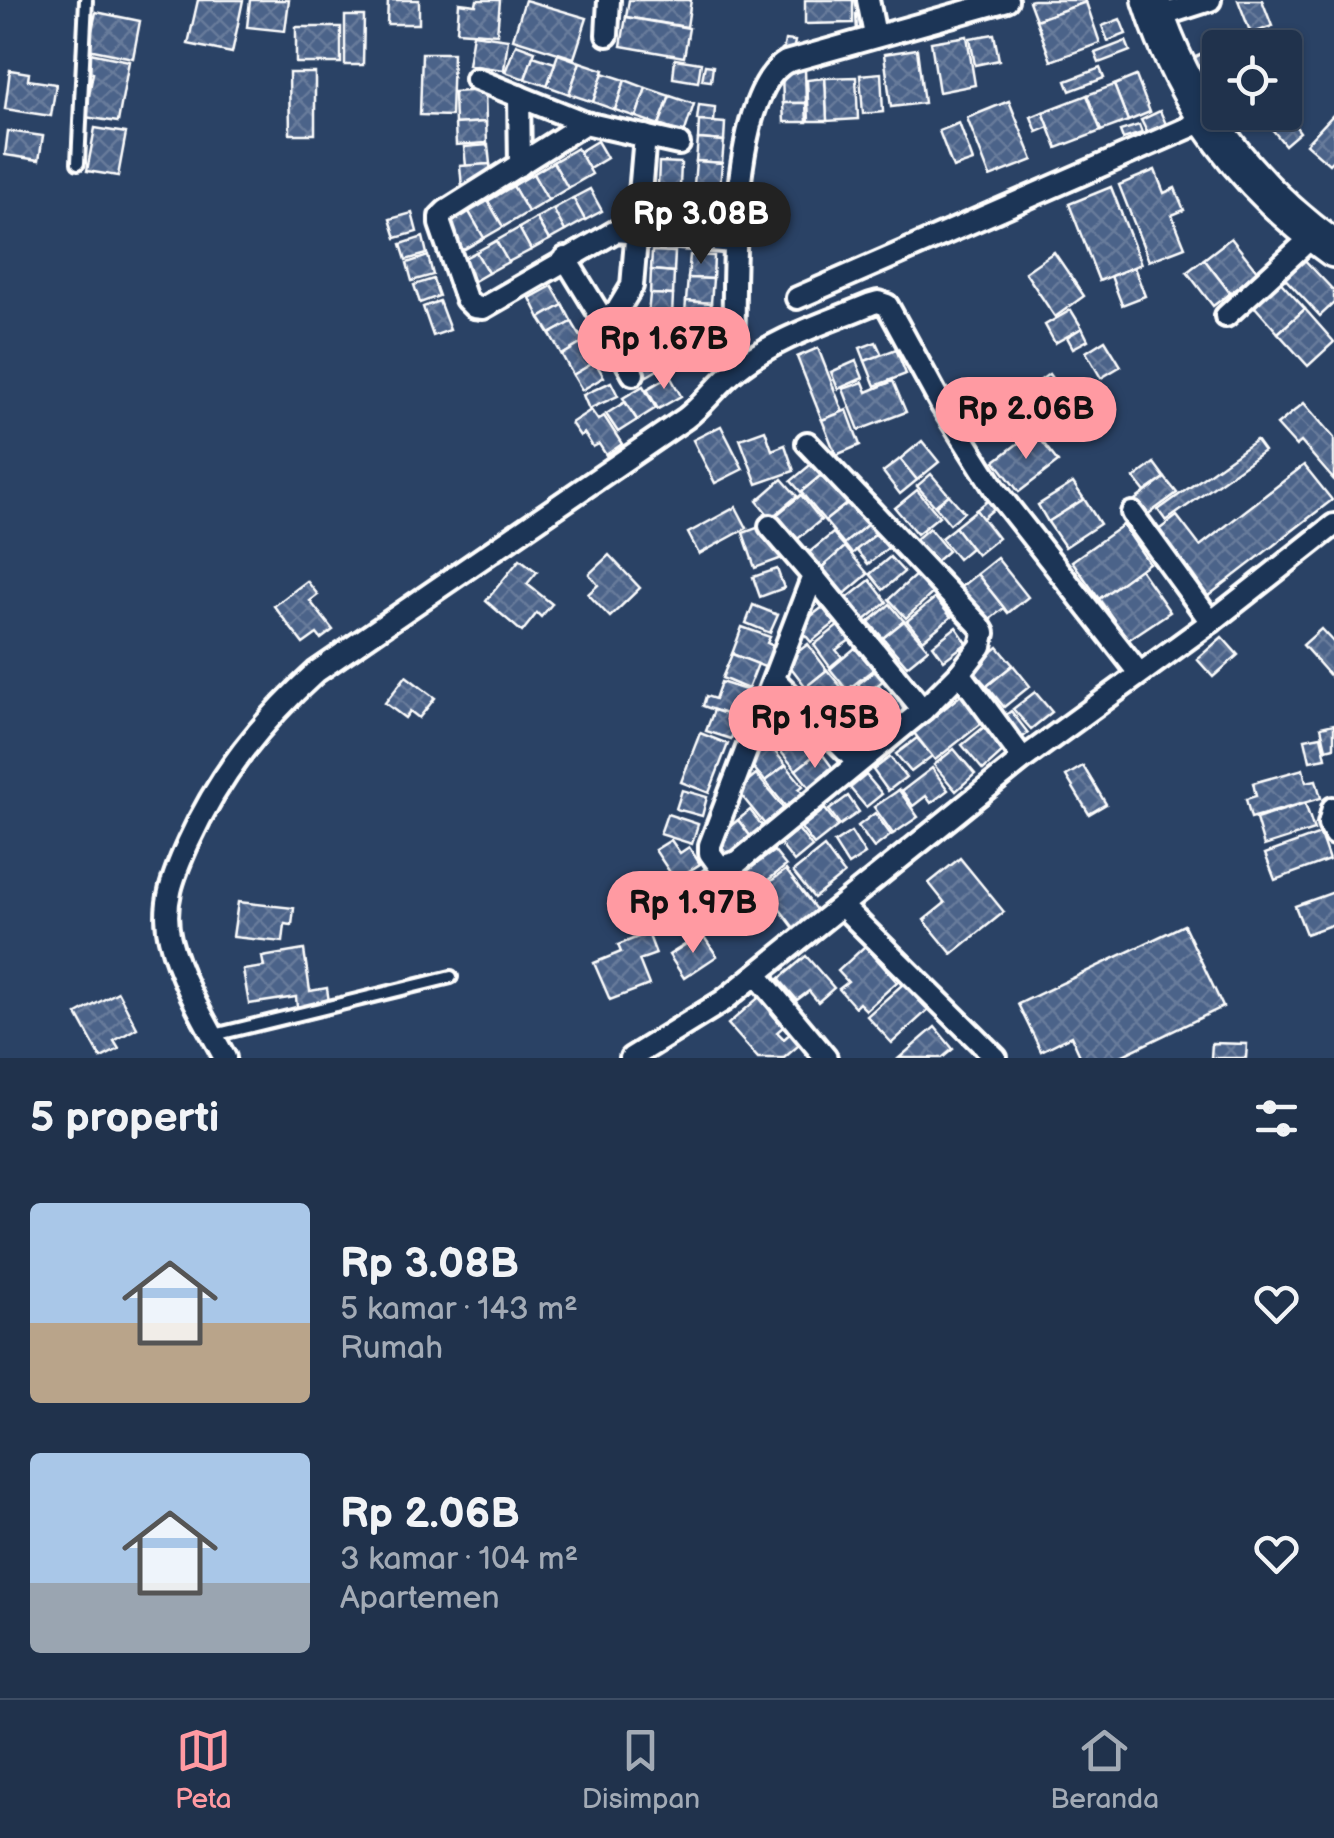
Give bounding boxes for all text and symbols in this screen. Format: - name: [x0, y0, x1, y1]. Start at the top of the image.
- map controls: [1202, 30, 1302, 130]
- button: locate: [1202, 30, 1302, 130]
- pin: Rp 3.08B: [598, 182, 804, 267]
- text: Rp 3.08B: [633, 195, 769, 234]
- pin: Rp 1.67B: [561, 307, 767, 392]
- text: Rp 1.67B: [599, 320, 729, 359]
- pin: Rp 2.06B: [923, 377, 1129, 462]
- text: Rp 2.06B: [957, 390, 1095, 429]
- pin: Rp 1.95B: [712, 686, 918, 771]
- text: Rp 1.95B: [750, 699, 880, 738]
- pin: Rp 1.97B: [590, 871, 796, 956]
- text: Rp 1.97B: [629, 884, 757, 923]
- icon: filters: [1249, 1091, 1304, 1146]
- text: 5 properti: [30, 1093, 219, 1144]
- text: Rp 3.08B: [340, 1239, 519, 1290]
- icon: home: [110, 1243, 230, 1363]
- icon: heart: [1249, 1276, 1304, 1331]
- text: 5 kamar · 143 m²: [340, 1290, 578, 1329]
- text: Rumah: [340, 1329, 443, 1368]
- text: Rp 2.06B: [340, 1489, 520, 1540]
- icon: home: [110, 1493, 230, 1613]
- icon: heart: [1249, 1526, 1304, 1581]
- text: 3 kamar · 104 m²: [340, 1540, 578, 1579]
- text: Apartemen: [340, 1579, 499, 1618]
- tab: Peta: [175, 1723, 232, 1816]
- tab: Disimpan: [582, 1723, 700, 1816]
- tab: Beranda: [1050, 1723, 1159, 1816]

